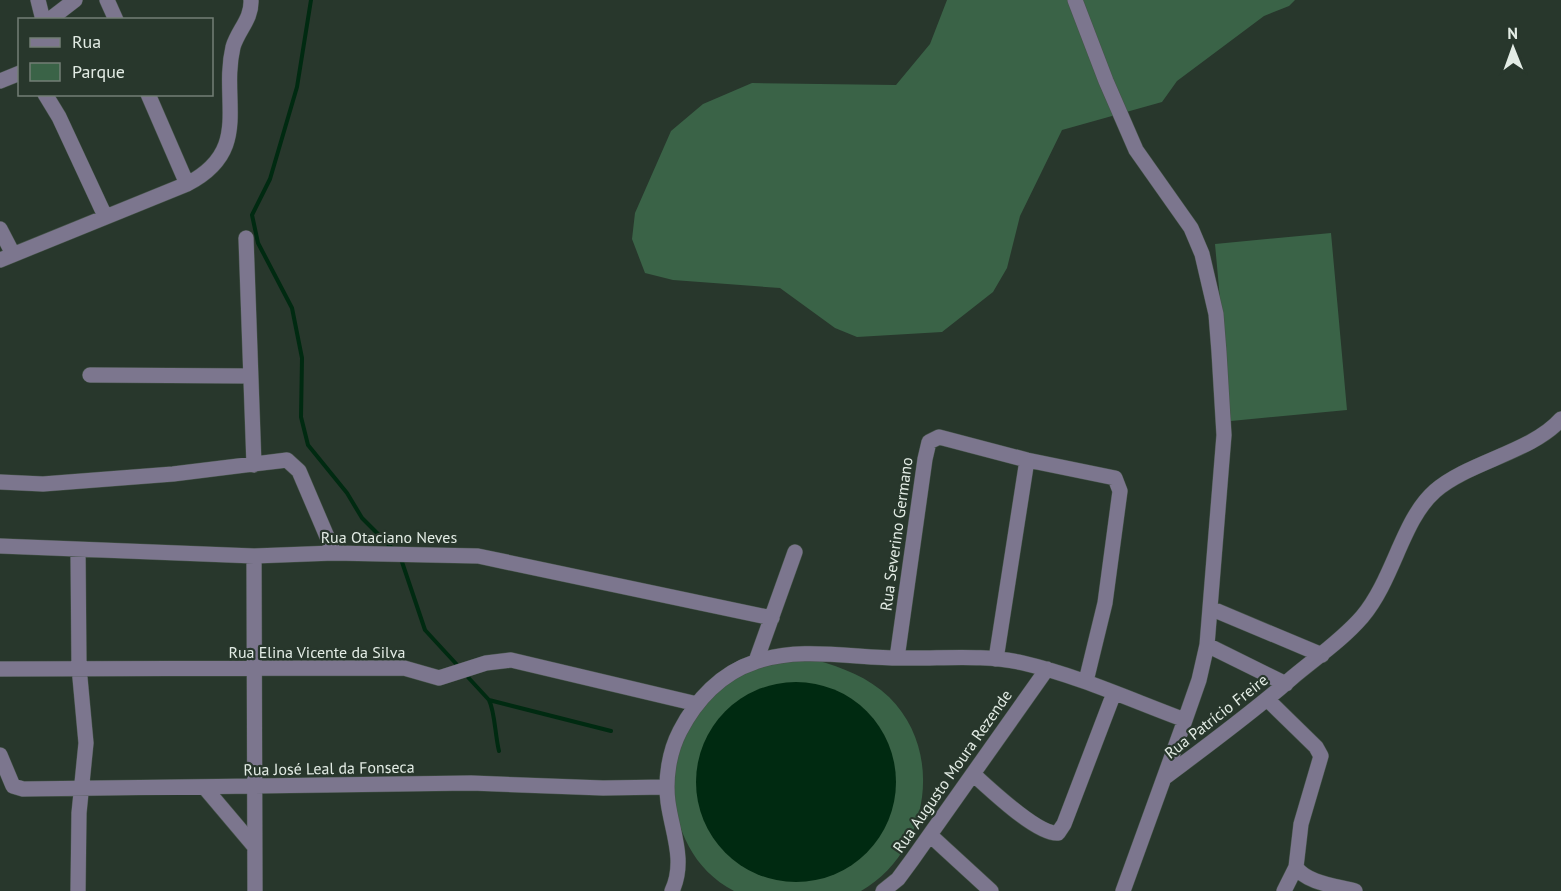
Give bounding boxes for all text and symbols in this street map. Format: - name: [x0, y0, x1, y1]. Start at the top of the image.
- legend: [18, 18, 213, 96]
- north arrow: [1483, 18, 1543, 78]
- text: N: [1507, 23, 1518, 43]
- text: Rua: [72, 30, 101, 53]
- text: Parque: [72, 60, 125, 83]
- street label: Rua Severino Germano: [875, 456, 917, 612]
- street label: Rua Otaciano Neves: [321, 527, 458, 547]
- street label: Rua Elina Vicente da Silva: [229, 642, 405, 662]
- street label: Rua Patrício Freire: [1160, 669, 1272, 763]
- street label: Rua Augusto Moura Rezende: [888, 686, 1016, 856]
- street label: Rua José Leal da Fonseca: [243, 757, 415, 779]

